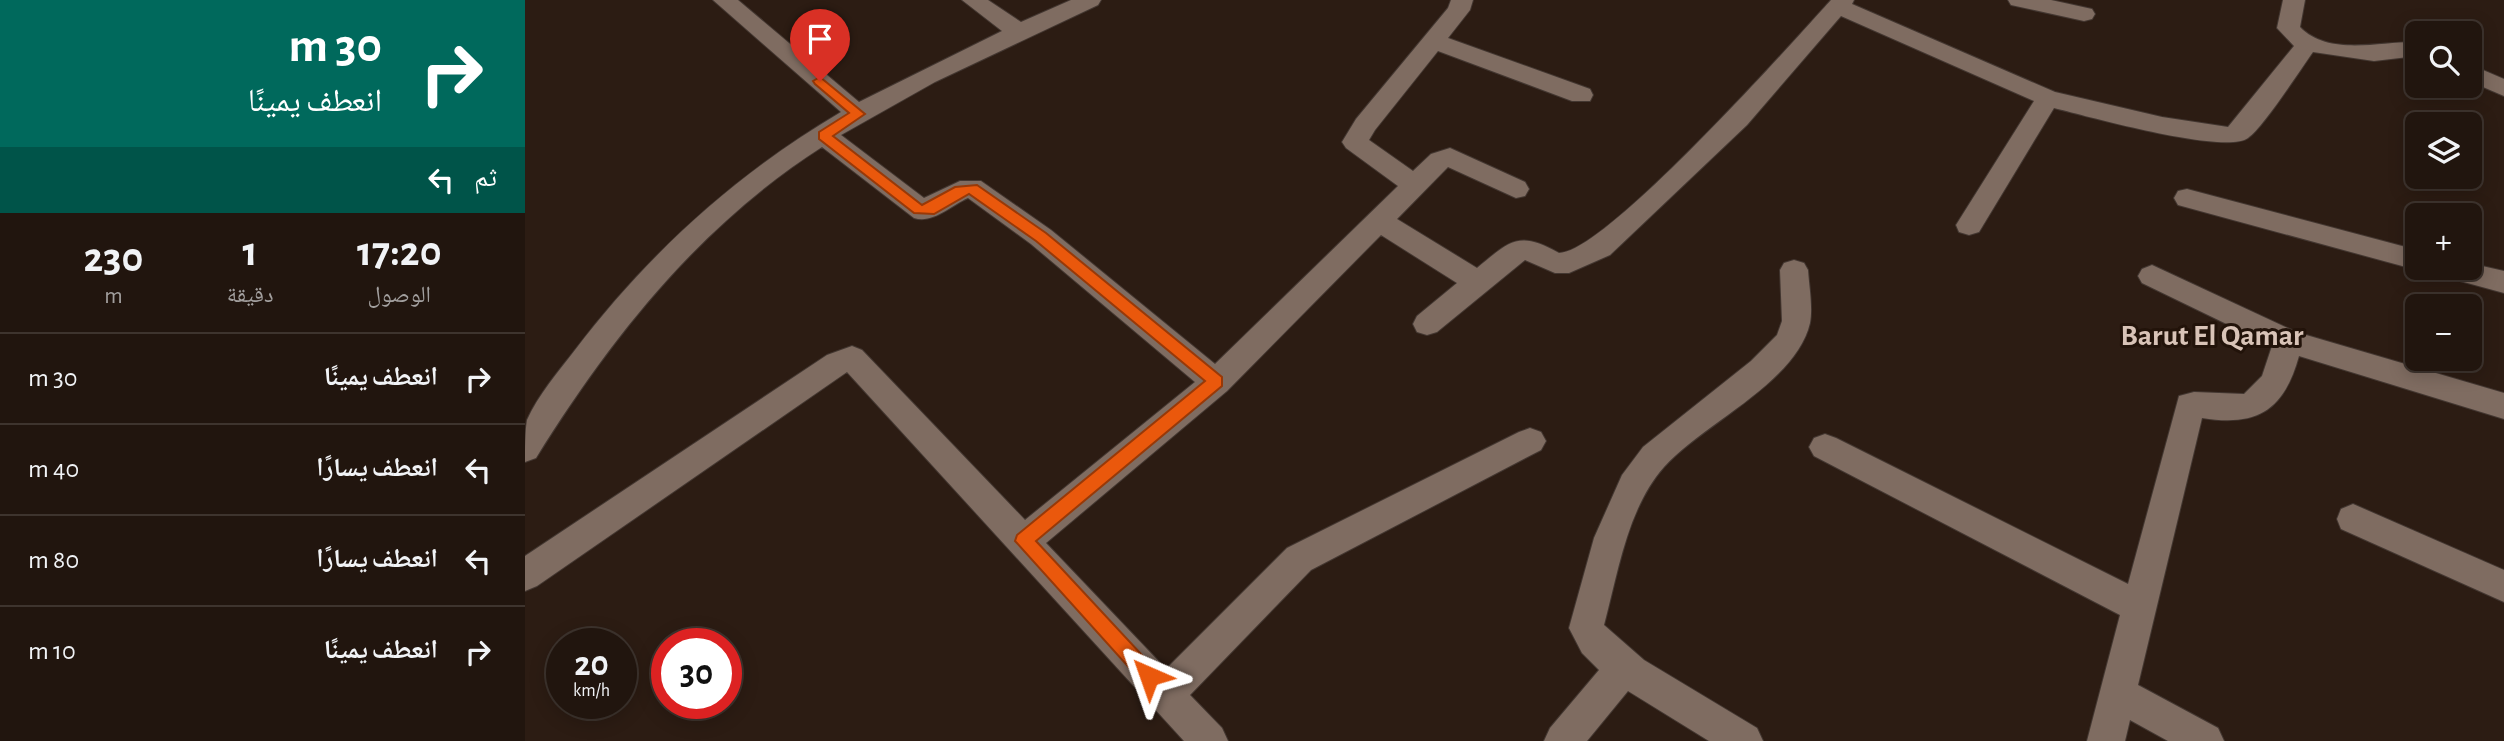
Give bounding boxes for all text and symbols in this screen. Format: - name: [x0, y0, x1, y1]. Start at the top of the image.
- pin: [790, 9, 850, 81]
- icon: arrive: [801, 20, 839, 58]
- map controls: [2405, 21, 2482, 371]
- button: search: [2405, 21, 2482, 98]
- text: 30 m: [288, 22, 382, 71]
- icon: right: [406, 28, 497, 119]
- text: انعطف يمينًا: [248, 85, 382, 117]
- button: layers: [2405, 112, 2482, 189]
- icon: left: [422, 161, 460, 199]
- text: ثم: [474, 165, 497, 191]
- button: +: [2405, 203, 2482, 280]
- text: 1: [243, 231, 258, 273]
- text: 17:20: [357, 231, 442, 273]
- text: 230: [84, 237, 143, 279]
- text: دقيقة: [227, 284, 274, 307]
- text: الوصول: [367, 284, 431, 307]
- text: m: [104, 285, 123, 308]
- button: −: [2405, 294, 2482, 371]
- district label: Barut El Qamar: [2121, 321, 2304, 351]
- icon: right: [459, 360, 497, 398]
- text: انعطف يمينًا: [324, 364, 438, 390]
- text: 30 m: [28, 365, 78, 391]
- icon: left: [459, 451, 497, 489]
- text: انعطف يسارًا: [316, 455, 438, 481]
- text: 40 m: [28, 456, 79, 482]
- icon: left: [459, 542, 497, 580]
- text: انعطف يسارًا: [316, 546, 438, 572]
- text: 80 m: [28, 547, 79, 573]
- speed limit sign: 30: [651, 628, 742, 719]
- icon: right: [459, 633, 497, 671]
- text: انعطف يمينًا: [324, 637, 438, 663]
- text: 10 m: [28, 638, 76, 664]
- position arrow: [1112, 639, 1186, 713]
- text: 20: [574, 647, 609, 682]
- text: km/h: [573, 682, 610, 700]

